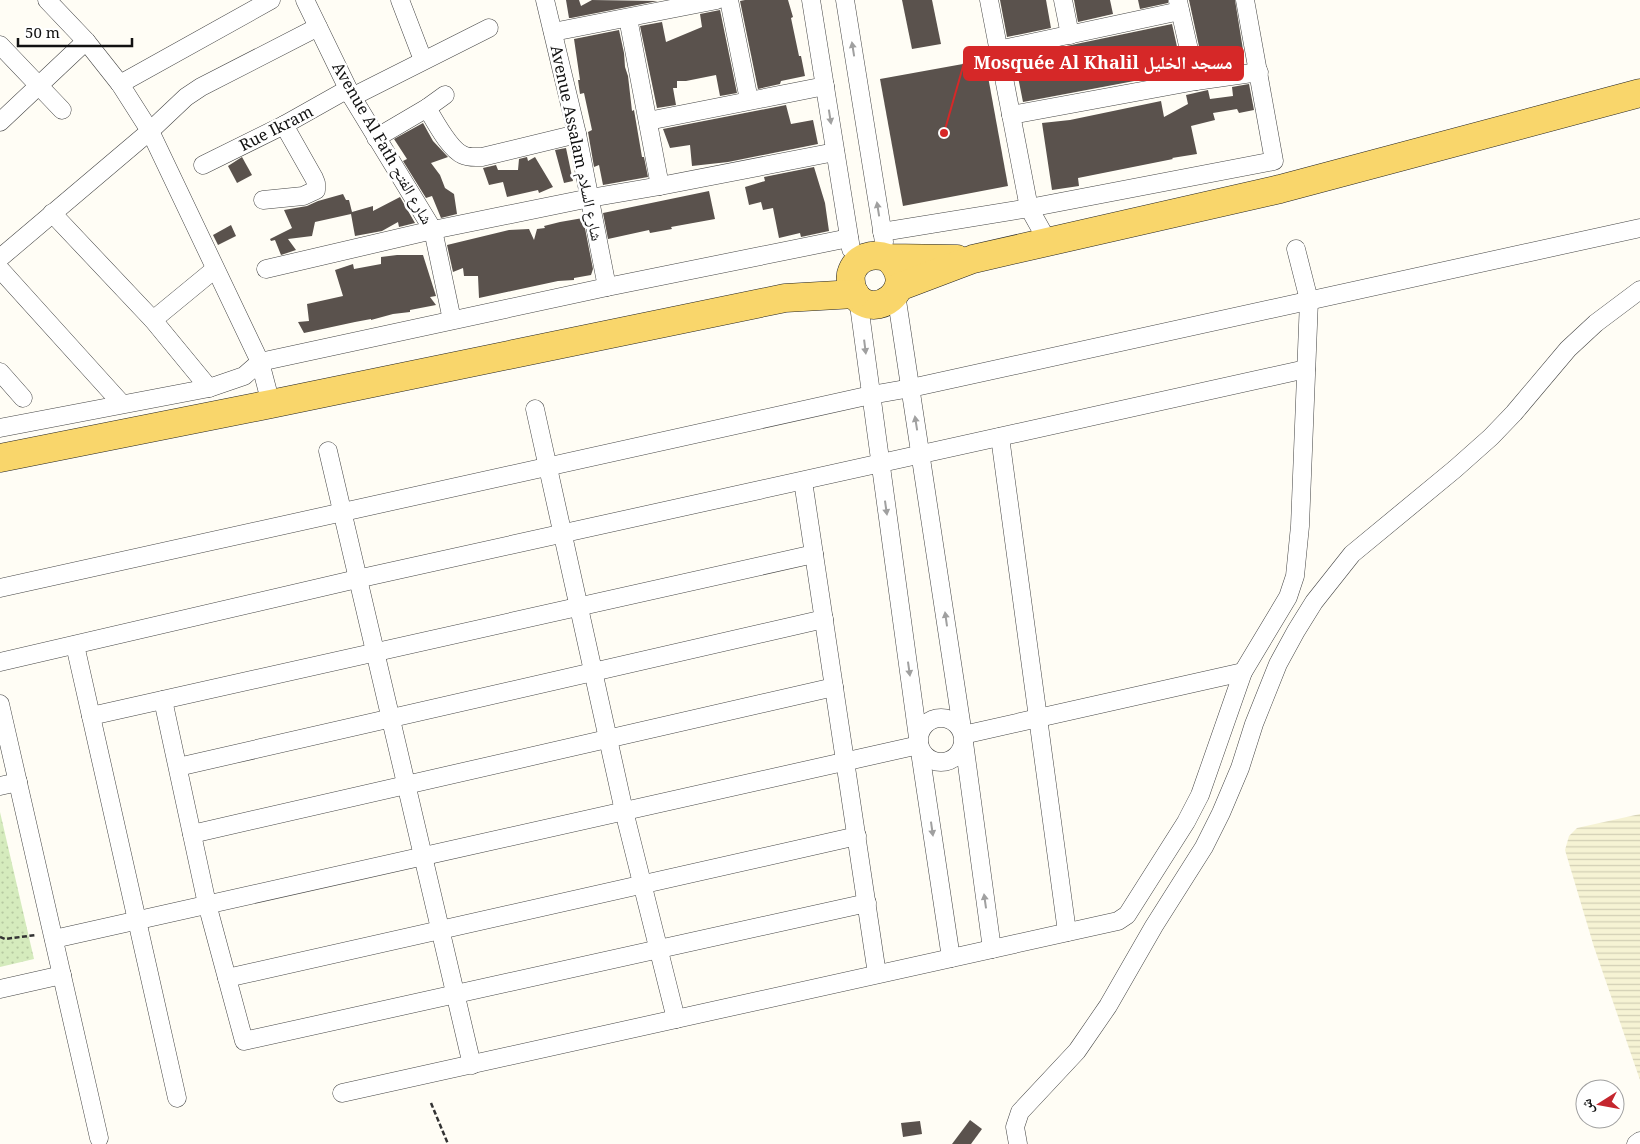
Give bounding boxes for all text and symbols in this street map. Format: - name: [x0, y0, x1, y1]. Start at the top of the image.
- scale bar: [18, 15, 131, 47]
- text: 50 m: [25, 22, 60, 42]
- one-way arrow: [848, 41, 856, 57]
- street label: Avenue Assalam شارع السلام: [546, 43, 608, 243]
- callout: Mosquée Al Khalil مسجد الخليل: [964, 47, 1243, 80]
- text: Mosquée Al Khalil مسجد الخليل: [973, 50, 1233, 74]
- street label: Avenue Al Fath شارع الفتح: [327, 58, 439, 228]
- street label: Rue Ikram: [235, 100, 317, 156]
- one-way arrow: [826, 110, 834, 126]
- one-way arrow: [874, 201, 882, 217]
- one-way arrow: [861, 339, 869, 355]
- one-way arrow: [912, 415, 920, 431]
- one-way arrow: [882, 500, 890, 516]
- one-way arrow: [941, 610, 949, 626]
- one-way arrow: [905, 661, 913, 677]
- one-way arrow: [928, 822, 936, 838]
- one-way arrow: [981, 893, 989, 909]
- north arrow: [1575, 1079, 1625, 1129]
- text: ش: [1576, 1097, 1597, 1116]

